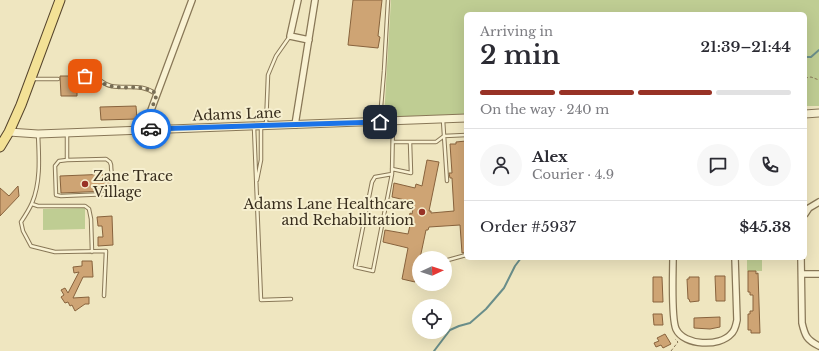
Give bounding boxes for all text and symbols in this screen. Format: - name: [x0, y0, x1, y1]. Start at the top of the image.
- text: Arriving in: [480, 23, 553, 40]
- text: 21:39–21:44: [701, 37, 791, 56]
- text: 2 min: [480, 39, 560, 71]
- pin: [68, 59, 102, 93]
- icon: bag: [74, 65, 96, 87]
- text: On the way · 240 m: [480, 101, 609, 118]
- street label: Adams Lane: [191, 103, 282, 125]
- pin: [363, 105, 397, 139]
- courier: [131, 109, 171, 149]
- icon: home: [369, 111, 391, 133]
- icon: car: [140, 118, 162, 140]
- button: person: [480, 144, 522, 186]
- button: chat: [697, 144, 739, 186]
- button: phone: [749, 144, 791, 186]
- text: Alex: [532, 147, 568, 166]
- text: Courier · 4.9: [532, 166, 614, 183]
- place label: Zane Trace Village: [92, 167, 173, 201]
- marker: Zane Trace Village: [80, 179, 90, 189]
- place label: Adams Lane Healthcare and Rehabilitation: [243, 195, 414, 229]
- marker: Adams Lane Healthcare and Rehabilitation: [417, 207, 427, 217]
- text: Order #5937: [480, 217, 576, 236]
- text: $45.38: [739, 217, 791, 236]
- north arrow: [412, 251, 452, 291]
- map controls: [412, 251, 452, 339]
- button: locate: [412, 299, 452, 339]

